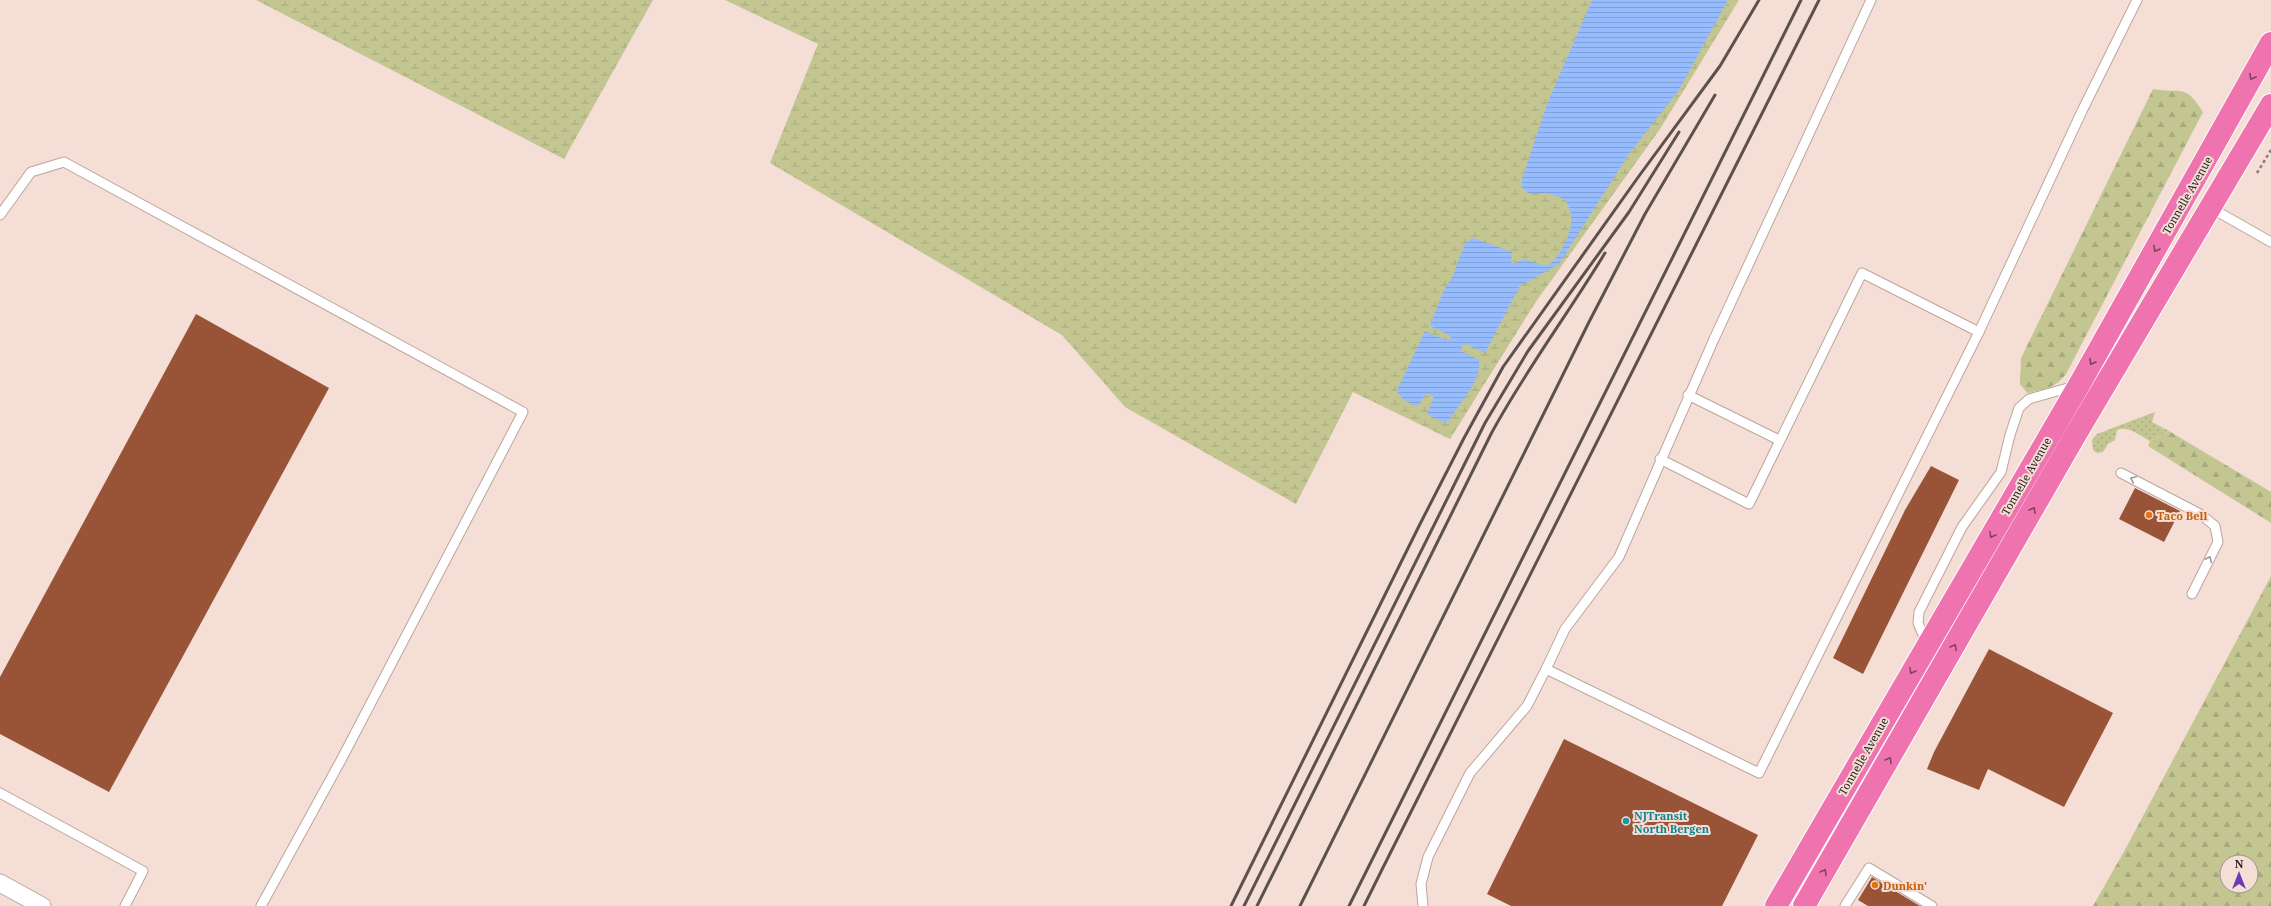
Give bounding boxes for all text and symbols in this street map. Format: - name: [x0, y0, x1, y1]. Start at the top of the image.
- one-way arrow: [2250, 73, 2257, 81]
- street label: Tonnelle Avenue: [2159, 153, 2215, 237]
- one-way arrow: [2154, 244, 2161, 252]
- one-way arrow: [2089, 358, 2097, 365]
- street label: Tonnelle Avenue: [1998, 434, 2054, 518]
- one-way arrow: [2130, 476, 2137, 484]
- one-way arrow: [2028, 507, 2035, 514]
- place label: Taco Bell: [2157, 508, 2207, 523]
- marker: Taco Bell: [2144, 510, 2154, 520]
- one-way arrow: [1989, 530, 1996, 538]
- one-way arrow: [2205, 555, 2212, 563]
- one-way arrow: [1949, 644, 1956, 651]
- one-way arrow: [1910, 667, 1917, 674]
- street label: Tonnelle Avenue: [1835, 714, 1891, 798]
- one-way arrow: [1884, 757, 1891, 764]
- place label: NJTransit North Bergen: [1634, 808, 1710, 836]
- marker: NJTransit North Bergen: [1621, 816, 1631, 826]
- north arrow: [2219, 854, 2259, 894]
- text: N: [2235, 856, 2244, 871]
- one-way arrow: [1819, 869, 1826, 876]
- place label: Dunkin': [1883, 878, 1927, 893]
- marker: Dunkin': [1870, 880, 1880, 890]

